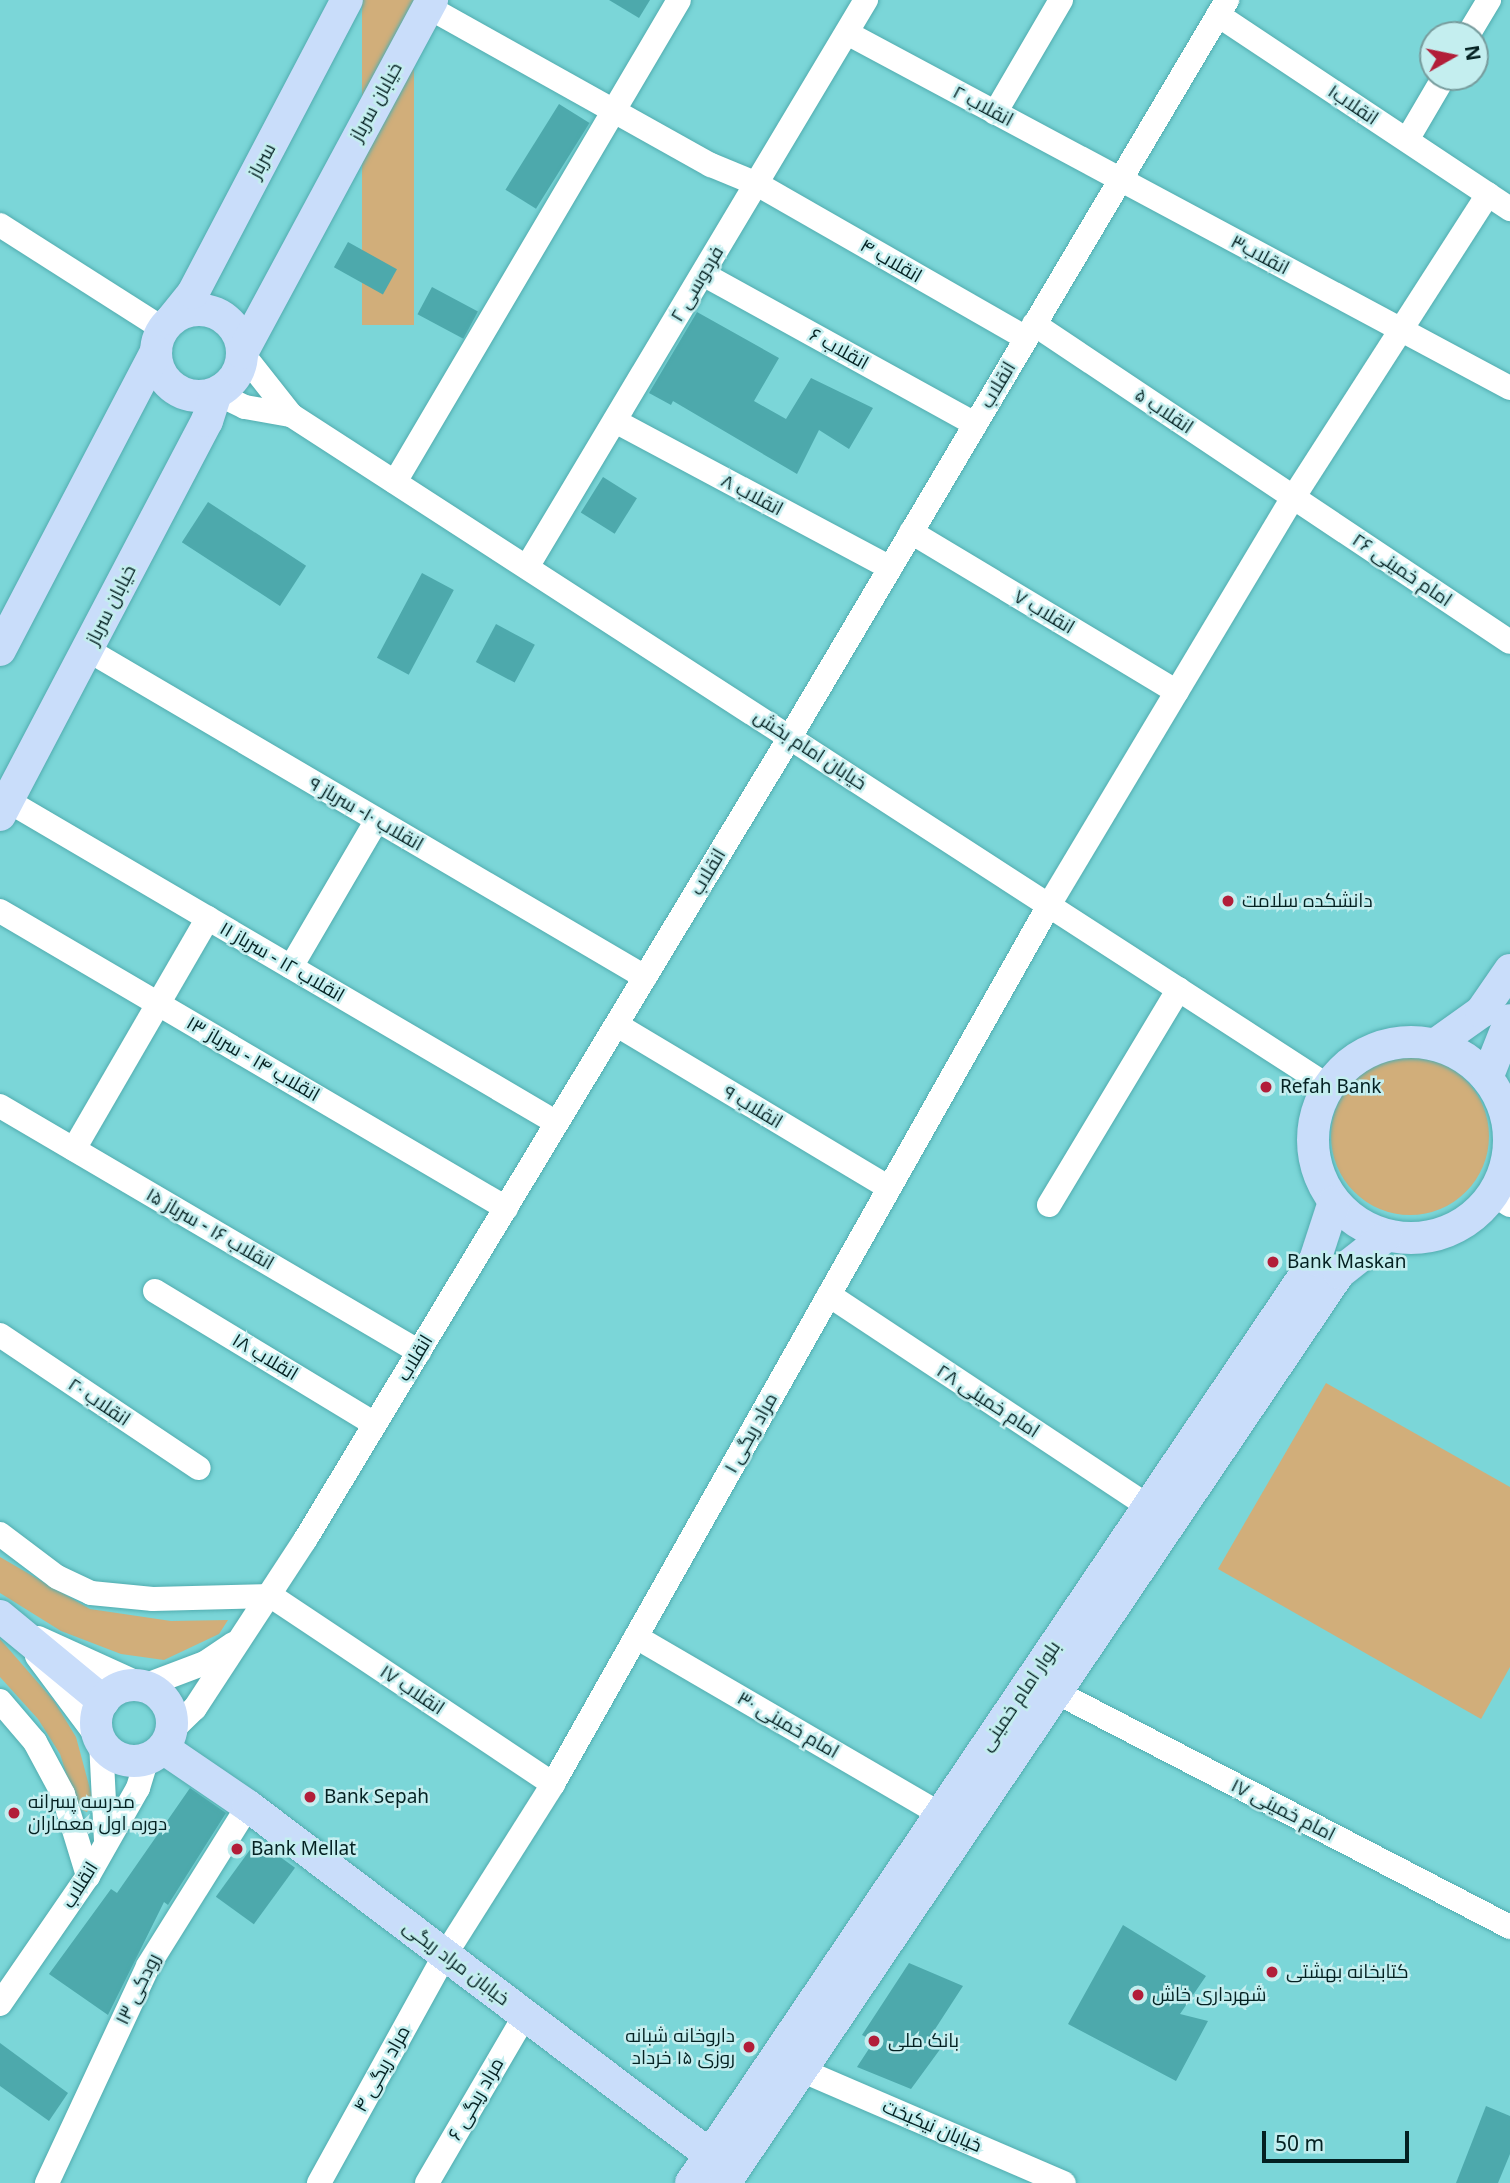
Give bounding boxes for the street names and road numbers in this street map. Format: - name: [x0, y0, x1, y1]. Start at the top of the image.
- street label: خیابان سرباز: [345, 59, 407, 145]
- street label: انقلاب۱: [1323, 80, 1383, 130]
- street label: انقلاب ۲: [949, 81, 1017, 131]
- street label: سرباز: [243, 139, 281, 183]
- street label: انقلاب۳: [1227, 230, 1293, 280]
- street label: انقلاب ۴: [856, 234, 926, 288]
- street label: فردوسی ۲: [666, 242, 728, 326]
- street label: انقلاب ۶: [805, 323, 873, 375]
- street label: انقلاب: [975, 358, 1021, 412]
- street label: انقلاب ۵: [1131, 383, 1197, 439]
- street label: انقلاب ۸: [717, 469, 787, 521]
- street label: امام خمینی ۲۶: [1348, 528, 1456, 612]
- street label: خیابان سرباز: [81, 561, 141, 649]
- street label: انقلاب ۷: [1009, 585, 1079, 639]
- street label: خیابان امام بخش: [749, 705, 871, 795]
- street label: انقلاب ۱۰- سرباز ۹: [305, 772, 427, 856]
- street label: انقلاب: [685, 845, 731, 899]
- street label: انقلاب ۱۲ - سرباز ۱۱: [216, 917, 348, 1007]
- street label: انقلاب ۱۴ - سرباز ۱۳: [182, 1012, 324, 1106]
- street label: انقلاب ۹: [719, 1081, 787, 1133]
- street label: انقلاب ۱۶ - سرباز ۱۵: [142, 1183, 278, 1275]
- street label: انقلاب ۱۸: [228, 1328, 302, 1386]
- street label: انقلاب: [392, 1331, 438, 1385]
- street label: امام خمینی ۲۸: [932, 1359, 1044, 1443]
- street label: انقلاب ۲۰: [64, 1373, 134, 1431]
- street label: مراد ریگی ۱: [720, 1389, 782, 1477]
- street label: بلوار امام خمینی: [975, 1637, 1065, 1755]
- street label: انقلاب ۱۷: [375, 1660, 449, 1720]
- street label: امام خمینی ۳۰: [733, 1687, 843, 1763]
- street label: امام خمینی ۱۷: [1227, 1774, 1339, 1846]
- street label: انقلاب: [57, 1858, 103, 1912]
- street label: خیابان مراد ریگی: [398, 1916, 514, 2010]
- street label: رودکی ۱۳: [111, 1949, 165, 2029]
- street label: مراد ریگی ۴: [349, 2022, 415, 2116]
- street label: مراد ریگی ۶: [443, 2054, 509, 2144]
- street label: خیابان نیکبخت: [879, 2095, 985, 2157]

